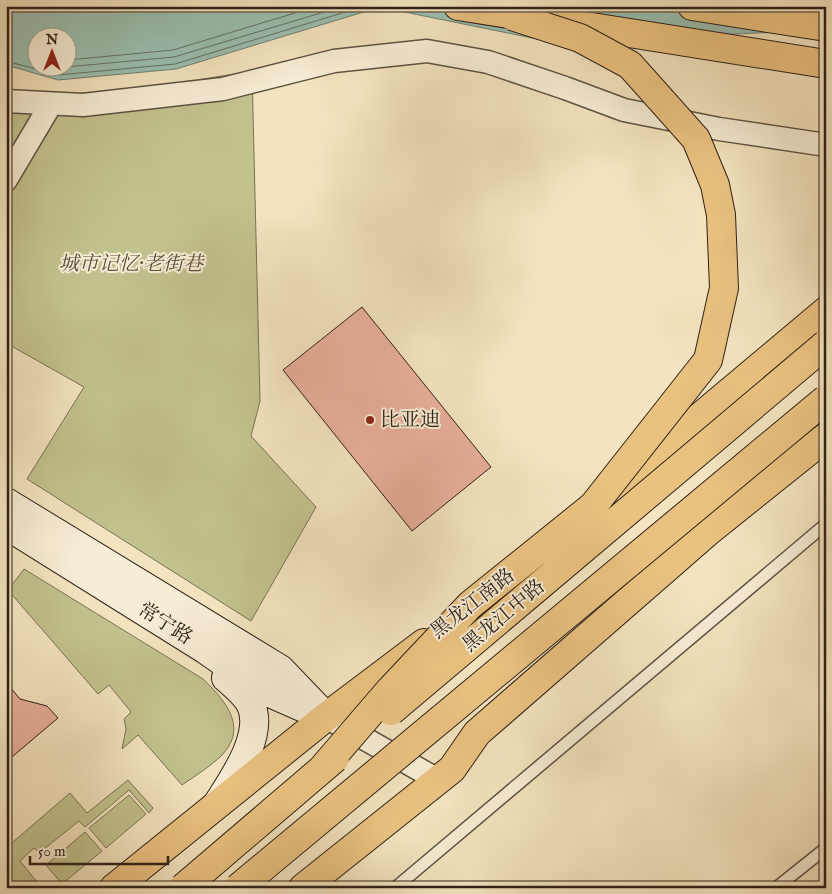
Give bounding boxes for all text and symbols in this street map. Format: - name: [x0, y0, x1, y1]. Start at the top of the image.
- north arrow: [28, 28, 78, 78]
- text: N: [45, 31, 58, 49]
- park label: 城市记忆·老街巷: [59, 252, 205, 277]
- place label: 比亚迪: [380, 408, 440, 433]
- marker: 比亚迪: [364, 414, 376, 426]
- street label: 黑龙江南路: [426, 563, 520, 645]
- street label: 黑龙江中路: [458, 574, 550, 658]
- street label: 常宁路: [133, 598, 197, 650]
- scale bar: [30, 834, 168, 866]
- text: 50 m: [38, 842, 66, 861]

